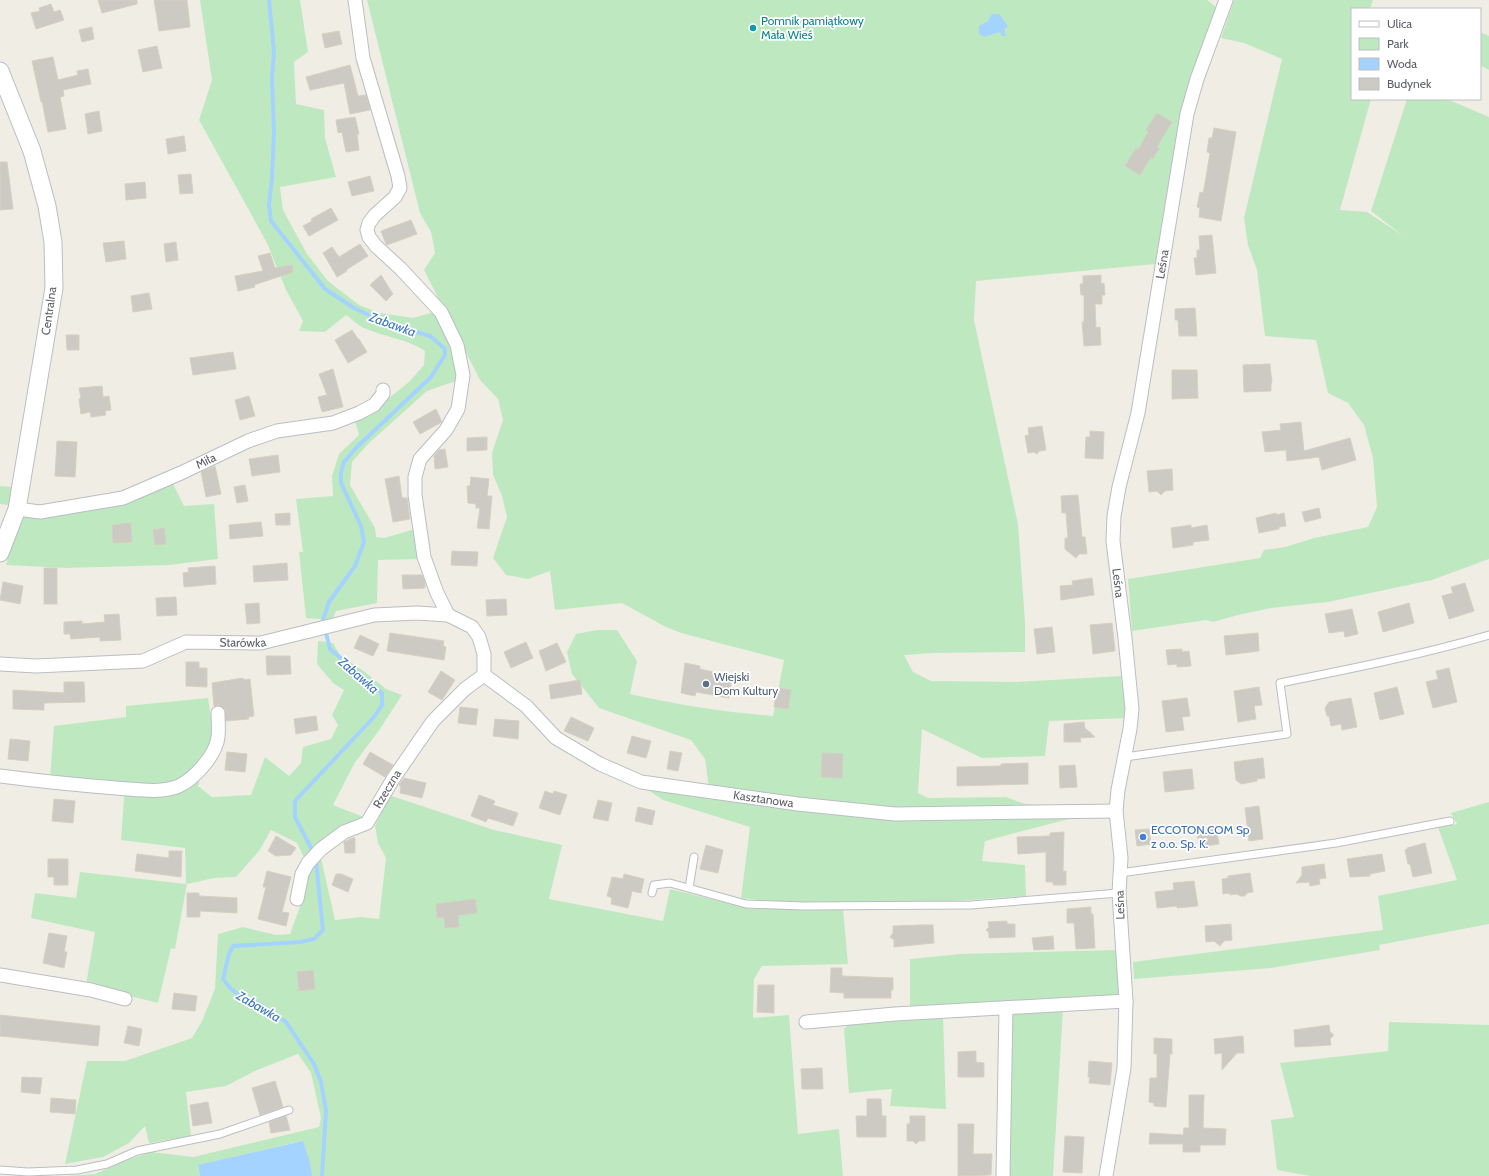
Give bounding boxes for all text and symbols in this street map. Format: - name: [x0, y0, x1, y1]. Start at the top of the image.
- legend: [1351, 8, 1481, 100]
- place label: Pomnik pamiątkowy Mała Wieś: [761, 13, 864, 42]
- text: Ulica: [1387, 16, 1412, 31]
- marker: Pomnik pamiątkowy Mała Wieś: [748, 23, 758, 33]
- text: Park: [1387, 36, 1409, 51]
- text: Woda: [1387, 56, 1417, 71]
- text: Budynek: [1387, 76, 1432, 91]
- street label: Leśna: [1152, 248, 1172, 280]
- street label: Centralna: [38, 285, 59, 336]
- water label: Zabawka: [367, 308, 418, 340]
- street label: Miła: [193, 449, 218, 472]
- street label: Leśna: [1109, 567, 1128, 599]
- street label: Starówka: [219, 634, 268, 650]
- water label: Zabawka: [335, 652, 382, 697]
- place label: Wiejski Dom Kultury: [714, 669, 778, 698]
- marker: Wiejski Dom Kultury: [701, 679, 711, 689]
- street label: Rzeczna: [369, 766, 404, 811]
- street label: Kasztanowa: [732, 787, 795, 810]
- place label: ECCOTON.COM Sp z o.o. Sp. K.: [1151, 822, 1250, 851]
- marker: ECCOTON.COM Sp z o.o. Sp. K.: [1138, 832, 1148, 842]
- street label: Leśna: [1111, 890, 1128, 920]
- water label: Zabawka: [233, 987, 284, 1025]

